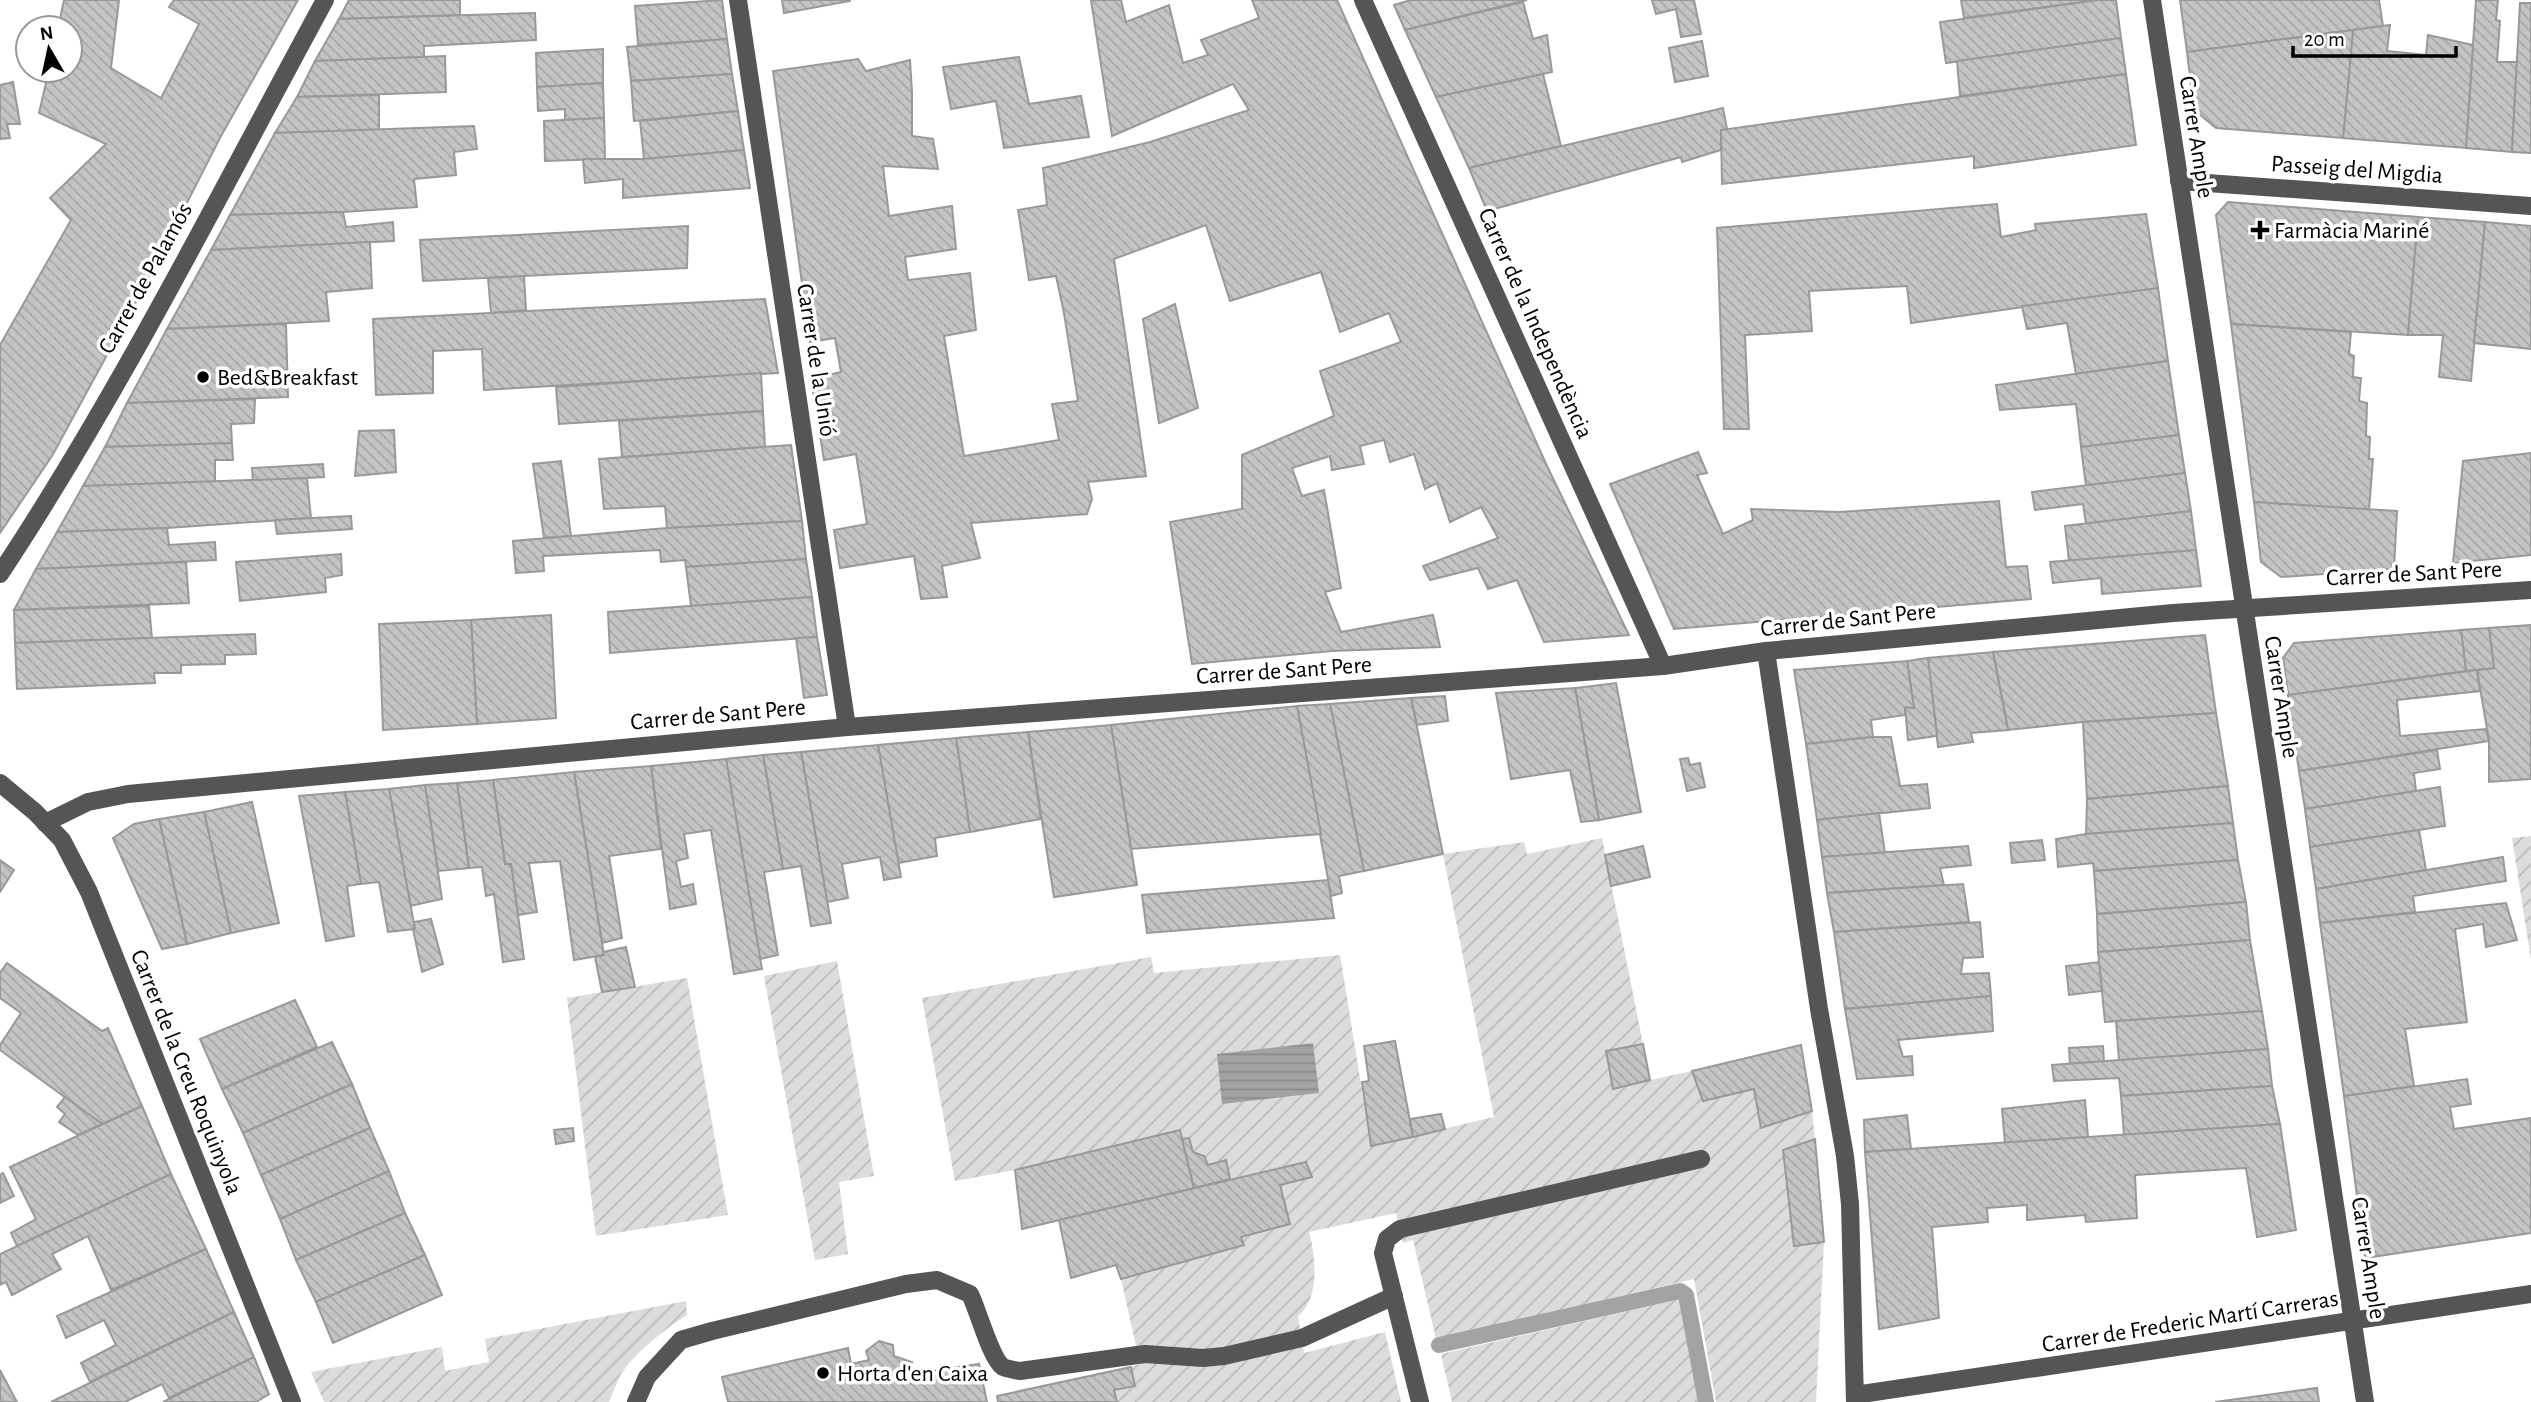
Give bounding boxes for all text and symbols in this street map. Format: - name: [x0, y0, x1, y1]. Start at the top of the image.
- north arrow: [14, 14, 84, 84]
- scale bar: [2293, 14, 2456, 58]
- text: N: [39, 23, 55, 44]
- text: 20 m: [2304, 29, 2345, 50]
- street label: Carrer Ample: [2174, 74, 2218, 200]
- street label: Passeig del Migdia: [2270, 152, 2444, 188]
- street label: Carrer de Palamós: [95, 199, 197, 358]
- street label: Carrer de la Independència: [1473, 204, 1597, 442]
- place label: Farmàcia Mariné: [2274, 219, 2429, 243]
- marker: Farmàcia Mariné: [2252, 222, 2268, 238]
- street label: Carrer de la Unió: [792, 282, 840, 438]
- place label: Bed&Breakfast: [217, 366, 358, 390]
- marker: Bed&Breakfast: [195, 369, 211, 385]
- street label: Carrer de Sant Pere: [2326, 557, 2503, 591]
- street label: Carrer de Sant Pere: [1759, 599, 1937, 641]
- street label: Carrer Ample: [2259, 634, 2303, 760]
- street label: Carrer de Sant Pere: [1195, 653, 1373, 689]
- street label: Carrer de Sant Pere: [629, 695, 807, 735]
- street label: Carrer de la Creu Roquinyola: [126, 946, 246, 1198]
- street label: Carrer Ample: [2346, 1195, 2390, 1321]
- street label: Carrer de Frederic Martí Carreras: [2040, 1287, 2340, 1357]
- place label: Horta d'en Caixa: [837, 1362, 988, 1386]
- marker: Horta d'en Caixa: [815, 1365, 831, 1381]

